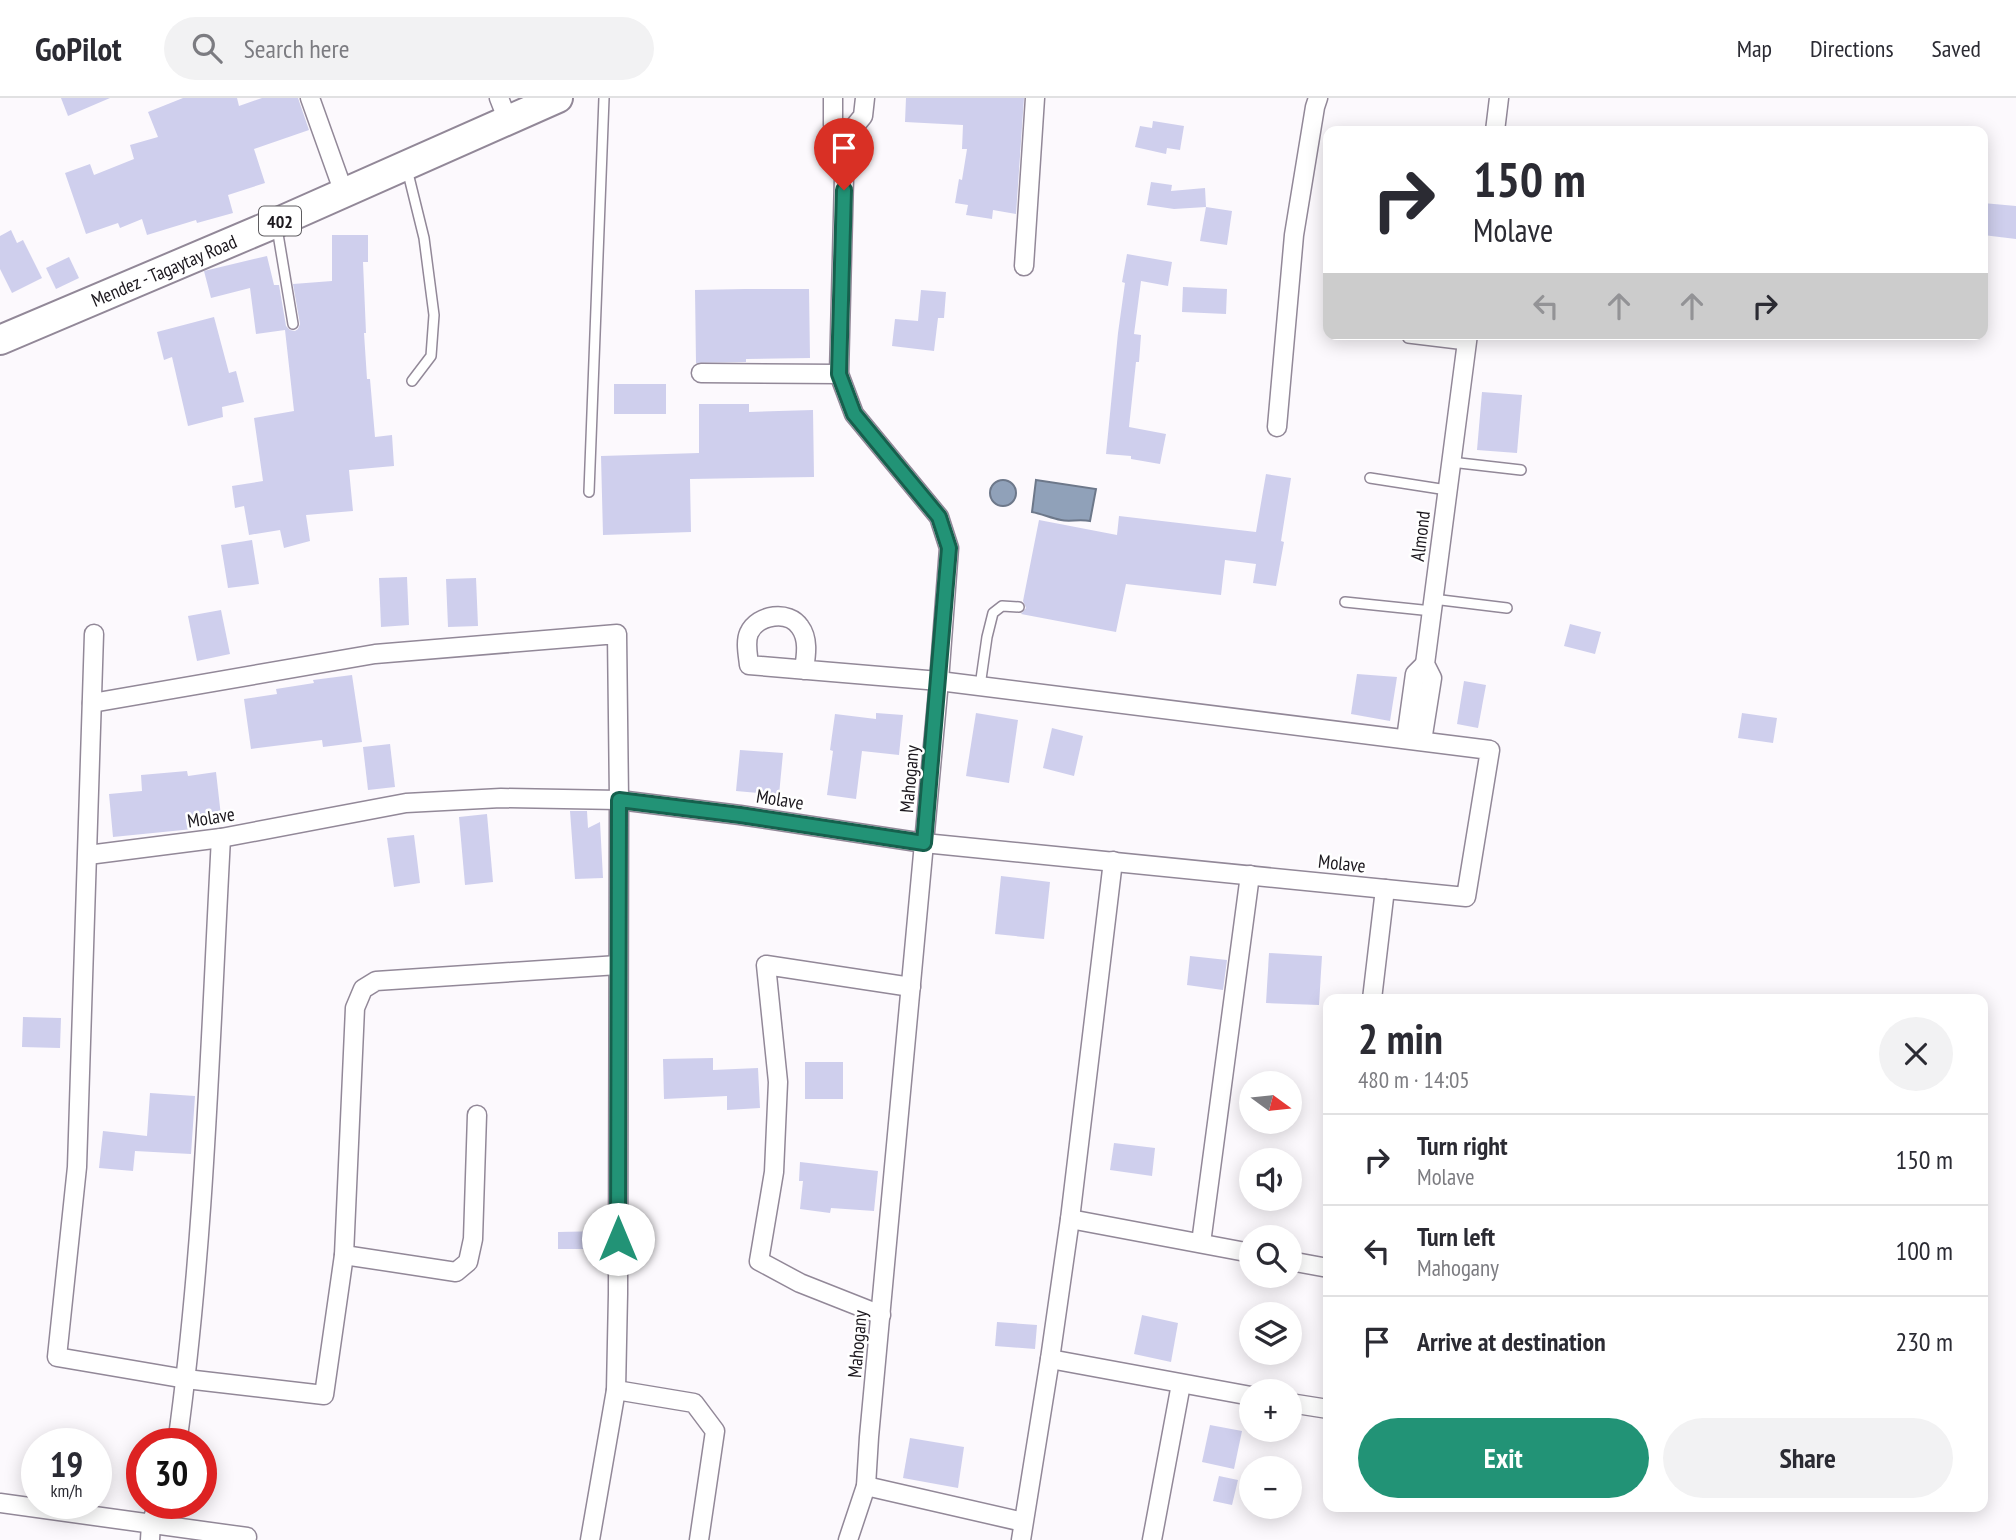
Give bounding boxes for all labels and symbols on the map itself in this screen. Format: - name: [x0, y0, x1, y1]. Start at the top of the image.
- pin: [814, 118, 874, 190]
- road number: 402: [259, 207, 301, 236]
- street label: Mendez - Tagaytay Road: [88, 229, 240, 312]
- street label: Almond: [1405, 509, 1435, 563]
- street label: Mahogany: [894, 743, 924, 814]
- street label: Molave: [755, 783, 806, 815]
- street label: Molave: [186, 801, 237, 833]
- street label: Molave: [1317, 849, 1367, 877]
- north arrow: [1239, 1071, 1302, 1134]
- position arrow: [581, 1202, 655, 1276]
- street label: Mahogany: [842, 1308, 872, 1379]
- speed limit sign: 30: [126, 1428, 217, 1519]

